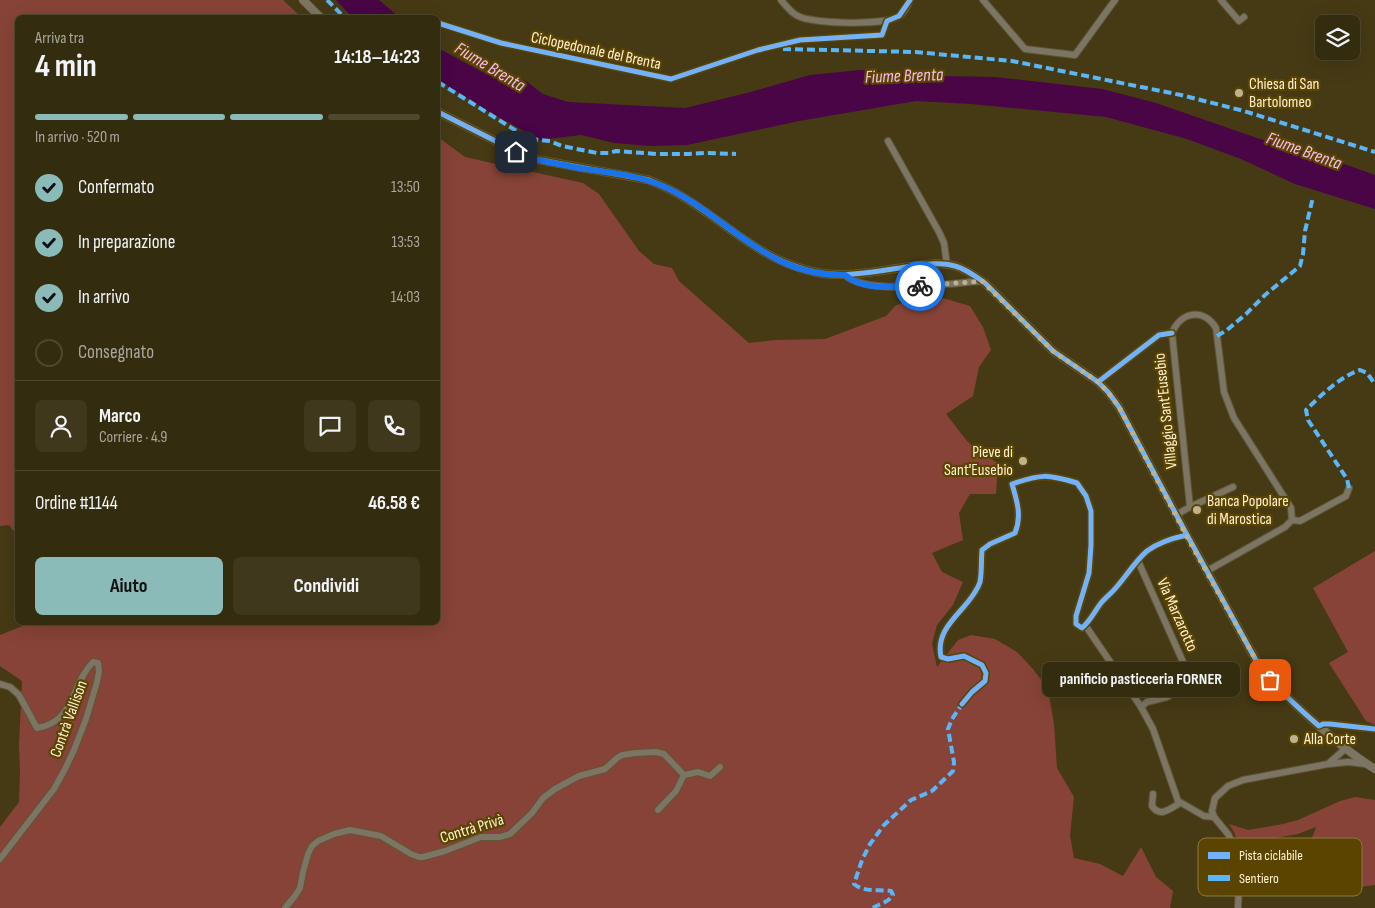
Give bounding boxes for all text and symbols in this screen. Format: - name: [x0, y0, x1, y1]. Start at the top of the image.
- map controls: [1315, 15, 1360, 60]
- button: layers: [1315, 15, 1360, 60]
- street label: Ciclopedonale del Brenta: [529, 28, 663, 74]
- text: Arriva tra: [35, 29, 84, 48]
- water label: Fiume Brenta: [451, 38, 530, 97]
- text: 14:18–14:23: [334, 46, 420, 69]
- text: 4 min: [35, 47, 97, 86]
- water label: Fiume Brenta: [864, 64, 944, 88]
- place label: Chiesa di San Bartolomeo: [1249, 75, 1319, 112]
- marker: Chiesa di San Bartolomeo: [1233, 87, 1245, 99]
- text: In arrivo · 520 m: [35, 128, 120, 147]
- water label: Fiume Brenta: [1263, 128, 1345, 175]
- pin: [495, 131, 537, 173]
- icon: home: [502, 138, 530, 166]
- icon: check: [35, 174, 63, 202]
- text: Confermato: [78, 176, 154, 199]
- text: 13:50: [391, 178, 420, 197]
- icon: check: [35, 229, 63, 257]
- text: In preparazione: [78, 231, 175, 254]
- text: 13:53: [392, 233, 420, 252]
- courier: [895, 261, 945, 311]
- icon: bike: [906, 272, 934, 300]
- icon: check: [35, 284, 63, 312]
- text: In arrivo: [78, 286, 130, 309]
- text: 14:03: [391, 288, 420, 307]
- text: Consegnato: [78, 341, 154, 364]
- street label: Villaggio Sant'Eusebio: [1150, 352, 1182, 470]
- button: person: [35, 400, 87, 452]
- button: chat: [304, 400, 356, 452]
- button: phone: [368, 400, 420, 452]
- text: Marco: [99, 405, 141, 428]
- text: Corriere · 4.9: [99, 428, 167, 447]
- place label: Pieve di Sant'Eusebio: [944, 443, 1013, 480]
- marker: Pieve di Sant'Eusebio: [1017, 455, 1029, 467]
- text: Ordine #1144: [35, 492, 118, 515]
- text: 46.58 €: [368, 492, 420, 515]
- place label: Banca Popolare di Marostica: [1207, 492, 1289, 529]
- marker: Banca Popolare di Marostica: [1191, 504, 1203, 516]
- button: Aiuto: [35, 557, 223, 615]
- button: Condividi: [233, 557, 420, 615]
- street label: Via Marzarotto: [1152, 575, 1202, 655]
- pin: [1249, 659, 1291, 701]
- callout: panificio pasticceria FORNER: [1042, 662, 1240, 698]
- icon: bag: [1256, 666, 1284, 694]
- text: panificio pasticceria FORNER: [1060, 670, 1222, 689]
- street label: Contrà Vallison: [46, 678, 92, 760]
- place label: Alla Corte: [1303, 730, 1356, 749]
- marker: Alla Corte: [1288, 733, 1300, 745]
- street label: Contrà Privà: [438, 810, 506, 848]
- legend: [1198, 838, 1362, 896]
- text: Pista ciclabile: [1239, 847, 1303, 864]
- text: Sentiero: [1239, 870, 1279, 887]

